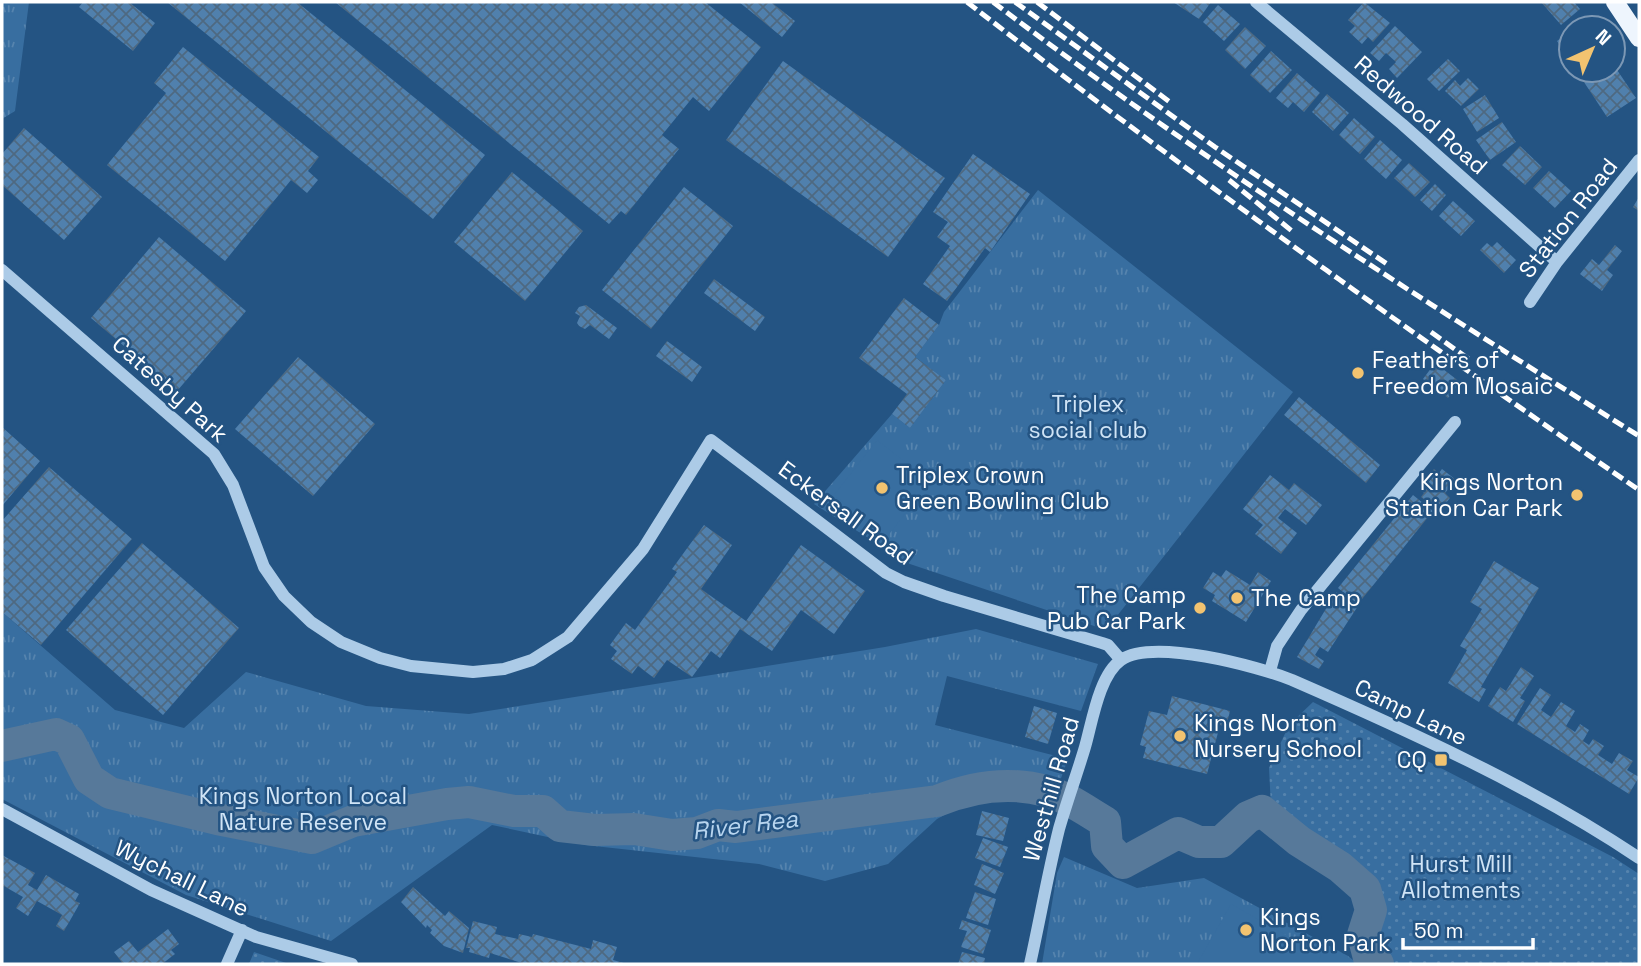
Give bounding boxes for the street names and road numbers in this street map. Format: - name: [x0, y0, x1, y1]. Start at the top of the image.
- street label: Redwood Road: [1348, 49, 1494, 181]
- street label: Station Road: [1512, 152, 1624, 284]
- street label: Catesby Park: [106, 329, 234, 449]
- street label: Eckersall Road: [773, 454, 919, 572]
- street label: Camp Lane: [1350, 672, 1472, 752]
- street label: Westhill Road: [1016, 713, 1086, 865]
- street label: Wychall Lane: [110, 833, 254, 923]

